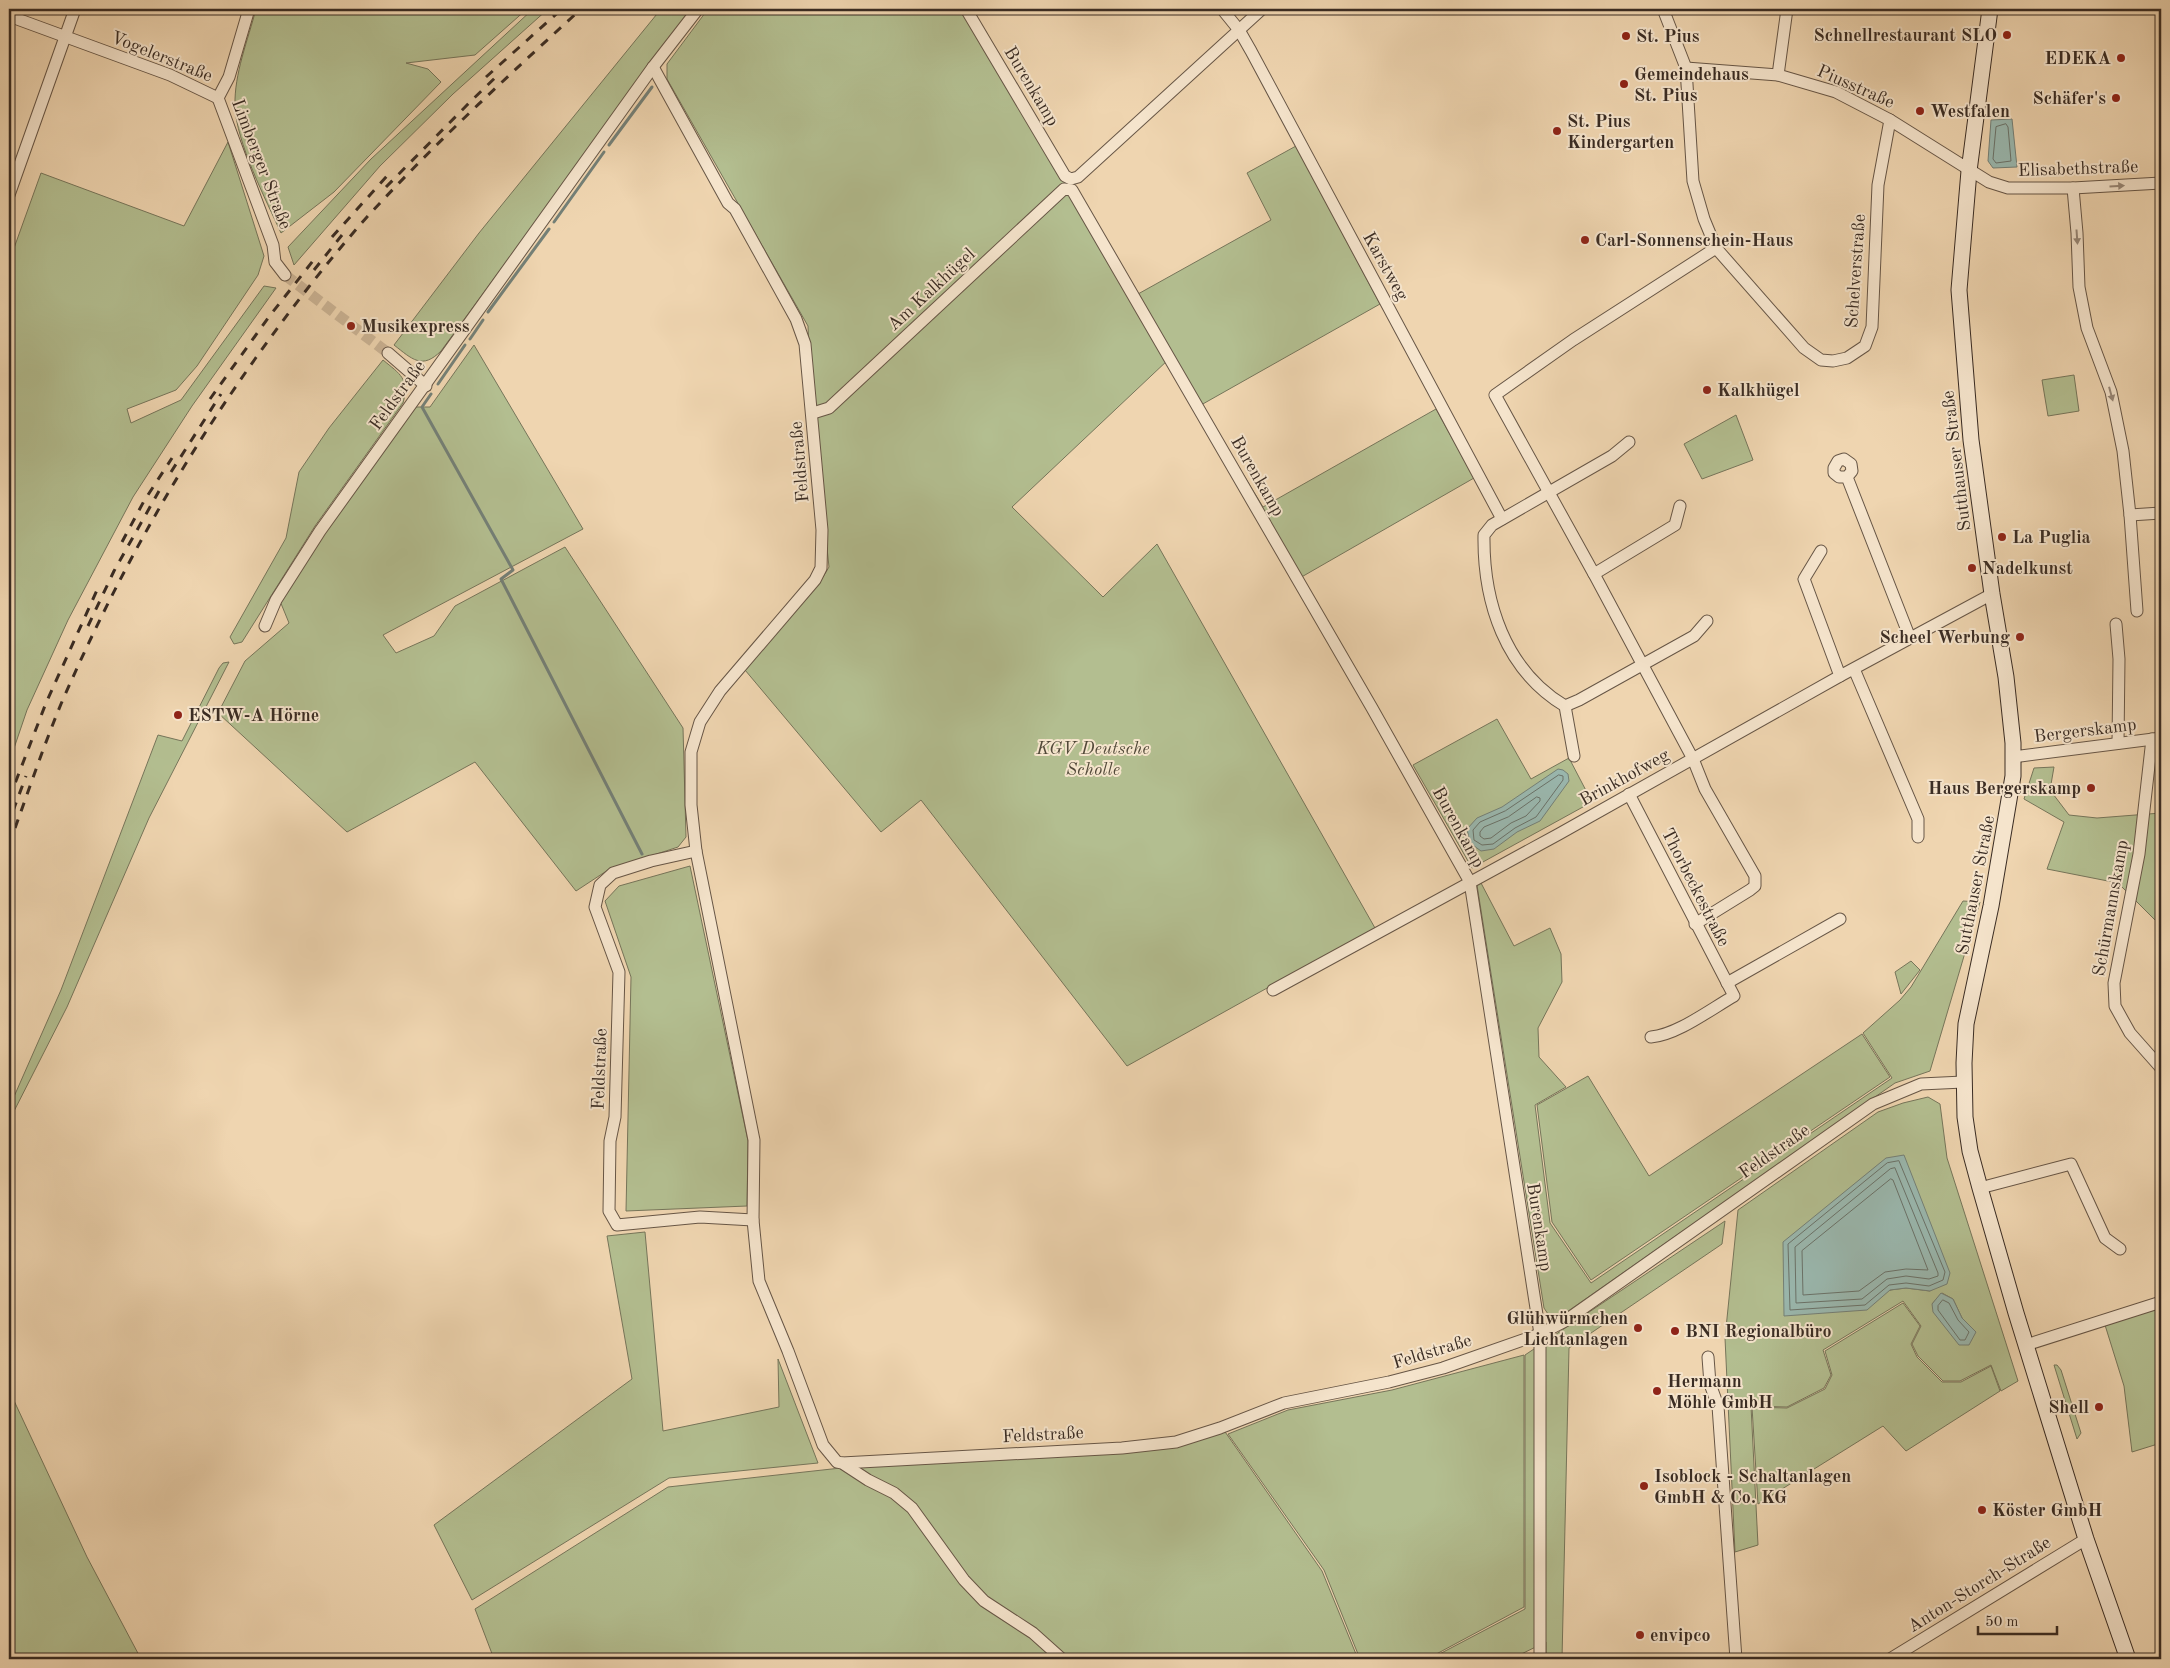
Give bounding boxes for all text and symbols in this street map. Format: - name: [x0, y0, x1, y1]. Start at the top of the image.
- place label: Schnellrestaurant SLO: [1814, 27, 1997, 45]
- street label: Vogelerstraße: [108, 28, 215, 85]
- place label: St. Pius: [1636, 28, 1700, 46]
- marker: Schnellrestaurant SLO: [2001, 29, 2013, 41]
- marker: St. Pius: [1620, 30, 1632, 42]
- street label: Burenkamp: [1000, 44, 1062, 129]
- place label: EDEKA: [2045, 50, 2111, 68]
- marker: EDEKA: [2115, 52, 2127, 64]
- street label: Piusstraße: [1814, 62, 1897, 112]
- place label: Gemeindehaus St. Pius: [1634, 66, 1749, 105]
- marker: Gemeindehaus St. Pius: [1618, 78, 1630, 90]
- place label: Schäfer's: [2033, 90, 2106, 108]
- marker: Schäfer's: [2110, 92, 2122, 104]
- street label: Limberger Straße: [228, 97, 294, 232]
- place label: Westfalen: [1930, 103, 2010, 121]
- marker: Westfalen: [1914, 105, 1926, 117]
- place label: St. Pius Kindergarten: [1567, 113, 1674, 152]
- marker: St. Pius Kindergarten: [1551, 125, 1563, 137]
- street label: Elisabethstraße: [2017, 158, 2139, 180]
- one-way arrow: [2109, 181, 2125, 189]
- street label: Schelverstraße: [1843, 213, 1869, 329]
- street label: Karstweg: [1359, 229, 1411, 304]
- one-way arrow: [2074, 229, 2082, 245]
- place label: Carl-Sonnenschein-Haus: [1595, 232, 1793, 250]
- marker: Carl-Sonnenschein-Haus: [1579, 234, 1591, 246]
- street label: Am Kalkhügel: [885, 245, 979, 335]
- place label: Musikexpress: [361, 318, 470, 336]
- marker: Musikexpress: [345, 320, 357, 332]
- street label: Feldstraße: [367, 357, 429, 434]
- place label: Kalkhügel: [1717, 382, 1800, 400]
- marker: Kalkhügel: [1701, 384, 1713, 396]
- one-way arrow: [2107, 386, 2115, 402]
- street label: Sutthauser Straße: [1939, 389, 1975, 532]
- street label: Feldstraße: [787, 421, 813, 503]
- street label: Burenkamp: [1227, 433, 1287, 520]
- place label: La Puglia: [2012, 529, 2091, 547]
- marker: La Puglia: [1996, 531, 2008, 543]
- place label: Nadelkunst: [1982, 560, 2073, 578]
- marker: Nadelkunst: [1966, 562, 1978, 574]
- place label: Scheel Werbung: [1879, 629, 2010, 647]
- marker: Scheel Werbung: [2014, 631, 2026, 643]
- place label: ESTW-A Hörne: [188, 707, 319, 725]
- marker: ESTW-A Hörne: [172, 709, 184, 721]
- street label: Bergerskamp: [2033, 716, 2137, 746]
- park label: KGV Deutsche Scholle: [1035, 740, 1150, 779]
- street label: Brinkhofweg: [1577, 746, 1673, 810]
- place label: Haus Bergerskamp: [1928, 780, 2081, 798]
- marker: Haus Bergerskamp: [2085, 782, 2097, 794]
- street label: Burenkamp: [1429, 784, 1488, 871]
- street label: Sutthauser Straße: [1954, 814, 1998, 956]
- street label: Thorbeckestraße: [1658, 825, 1733, 949]
- street label: Schürmannskamp: [2090, 839, 2132, 978]
- street label: Feldstraße: [590, 1028, 610, 1110]
- street label: Feldstraße: [1736, 1121, 1813, 1183]
- street label: Burenkamp: [1523, 1182, 1555, 1273]
- place label: Glühwürmchen Lichtanlagen: [1506, 1310, 1628, 1349]
- marker: Glühwürmchen Lichtanlagen: [1632, 1322, 1644, 1334]
- place label: BNI Regionalbüro: [1685, 1323, 1831, 1341]
- marker: BNI Regionalbüro: [1669, 1325, 1681, 1337]
- street label: Feldstraße: [1391, 1331, 1474, 1372]
- place label: Hermann Möhle GmbH: [1667, 1373, 1773, 1412]
- marker: Hermann Möhle GmbH: [1651, 1385, 1663, 1397]
- place label: Shell: [2048, 1399, 2089, 1417]
- marker: Shell: [2093, 1401, 2105, 1413]
- street label: Feldstraße: [1002, 1424, 1084, 1446]
- place label: Isoblock - Schaltanlagen GmbH & Co. KG: [1654, 1468, 1851, 1507]
- marker: Isoblock - Schaltanlagen GmbH & Co. KG: [1638, 1480, 1650, 1492]
- place label: Köster GmbH: [1992, 1502, 2102, 1520]
- marker: Köster GmbH: [1976, 1504, 1988, 1516]
- street label: Anton-Storch-Straße: [1905, 1534, 2054, 1636]
- scale bar: [1978, 1603, 2056, 1635]
- text: 50 m: [1985, 1615, 2019, 1630]
- place label: envipco: [1650, 1627, 1711, 1645]
- marker: envipco: [1634, 1629, 1646, 1641]

